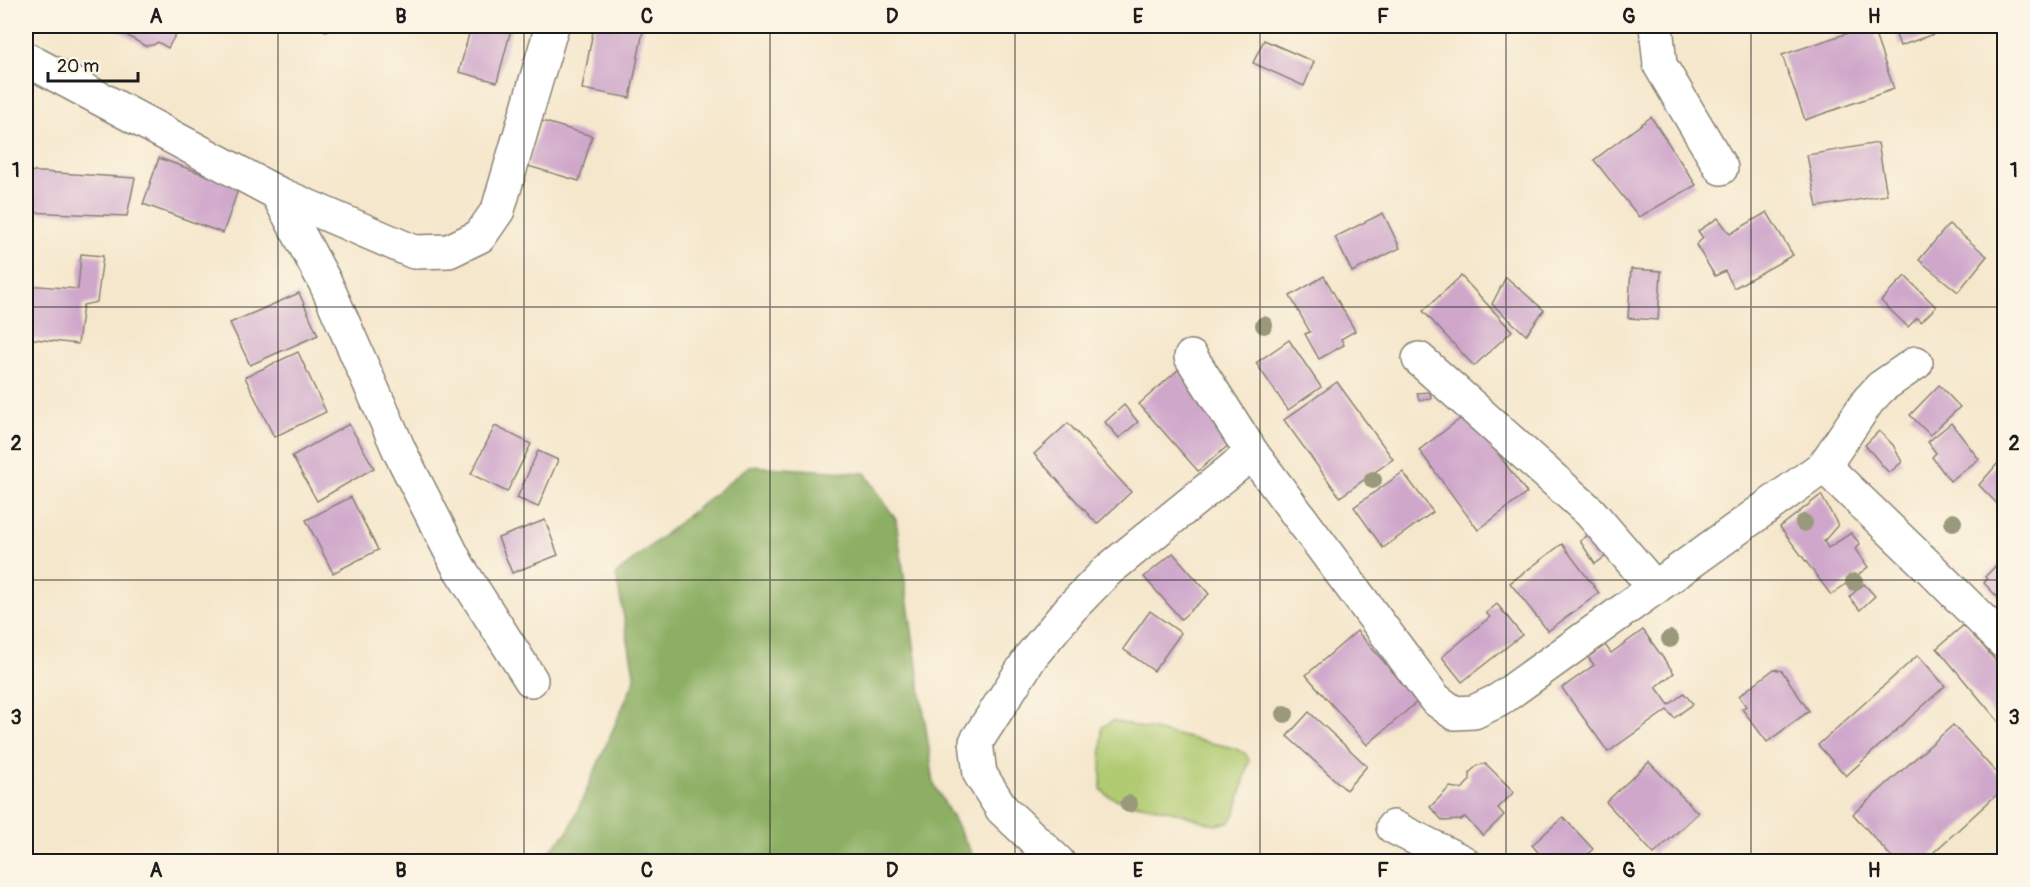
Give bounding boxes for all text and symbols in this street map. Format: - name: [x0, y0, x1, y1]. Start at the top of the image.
- text: A: [150, 4, 163, 29]
- text: B: [395, 4, 407, 29]
- text: C: [641, 4, 653, 29]
- text: D: [886, 4, 899, 29]
- text: E: [1133, 4, 1144, 29]
- text: F: [1377, 4, 1389, 29]
- text: G: [1622, 4, 1636, 29]
- text: H: [1868, 4, 1881, 29]
- scale bar: [48, 45, 138, 83]
- text: 20 m: [57, 55, 99, 78]
- text: 1: [12, 158, 20, 183]
- text: 1: [2010, 158, 2018, 183]
- text: 2: [10, 431, 22, 456]
- text: 2: [2008, 431, 2020, 456]
- text: 3: [10, 705, 22, 730]
- text: 3: [2008, 705, 2020, 730]
- text: A: [150, 858, 163, 883]
- text: B: [395, 858, 407, 883]
- text: C: [641, 858, 653, 883]
- text: D: [886, 858, 899, 883]
- text: E: [1133, 858, 1144, 883]
- text: F: [1377, 858, 1389, 883]
- text: G: [1622, 858, 1636, 883]
- text: H: [1868, 858, 1881, 883]

